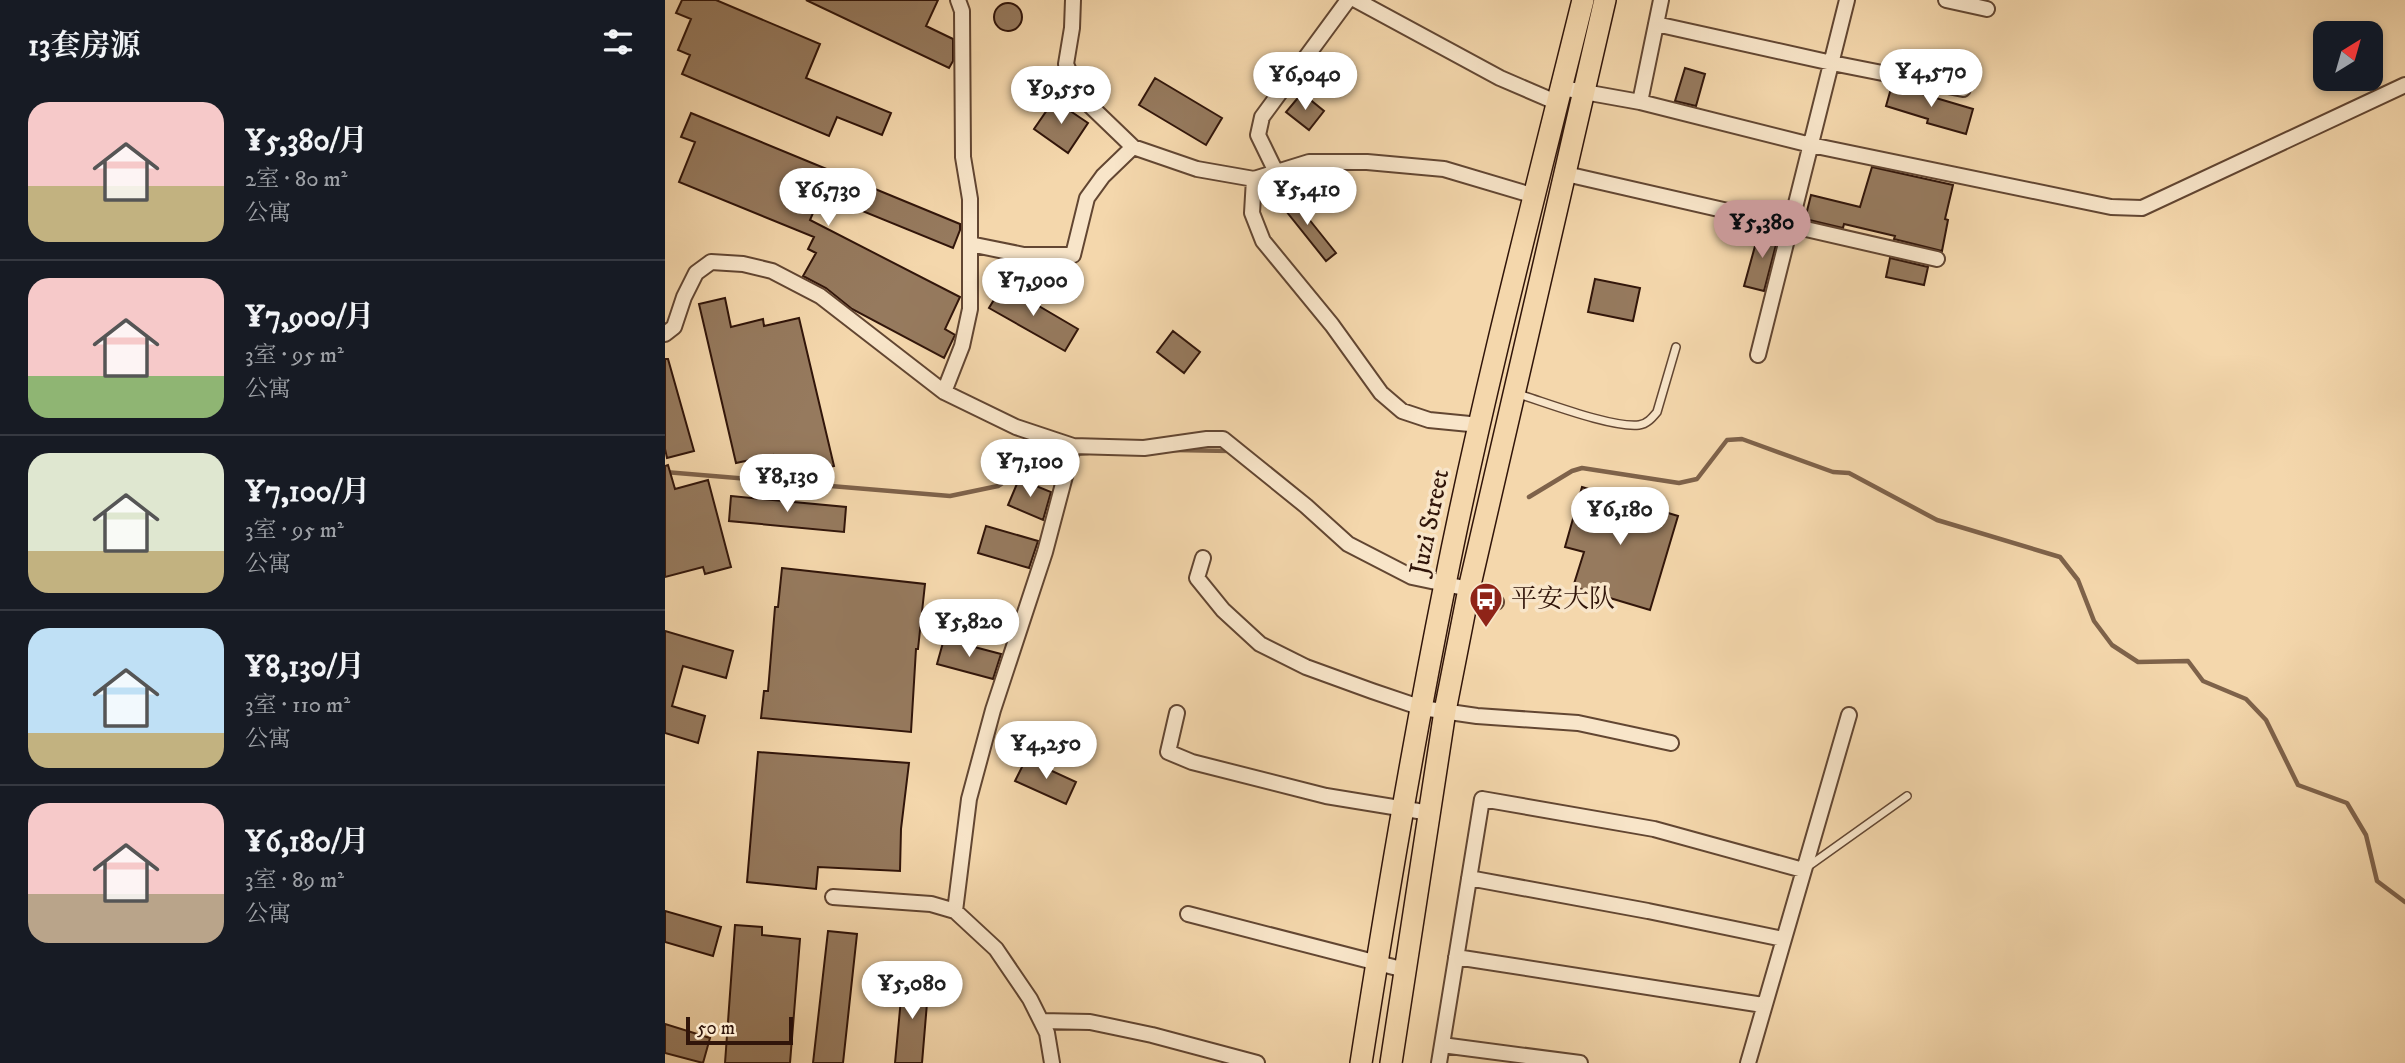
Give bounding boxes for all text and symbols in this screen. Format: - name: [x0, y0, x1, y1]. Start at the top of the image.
- north arrow: [2313, 21, 2383, 91]
- map controls: [2313, 21, 2383, 91]
- icon: filters: [599, 23, 637, 61]
- text: 13套房源: [28, 28, 140, 65]
- pin: ¥4,570: [1874, 50, 1988, 109]
- pin: ¥6,040: [1248, 52, 1362, 112]
- text: ¥4,570: [1895, 57, 1967, 86]
- text: ¥6,040: [1269, 60, 1341, 89]
- pin: ¥9,550: [1004, 66, 1118, 126]
- text: ¥9,550: [1027, 74, 1095, 103]
- text: ¥5,380/月: [245, 123, 368, 160]
- icon: home: [84, 130, 168, 214]
- text: 2室 · 80 m²: [245, 165, 348, 194]
- pin: ¥6,730: [771, 168, 885, 228]
- pin: ¥5,410: [1250, 168, 1364, 227]
- text: ¥5,410: [1274, 175, 1340, 204]
- text: ¥6,730: [795, 176, 861, 205]
- text: 公寓: [245, 199, 291, 228]
- pin: ¥5,380: [1705, 201, 1819, 260]
- text: ¥5,380: [1730, 208, 1794, 237]
- pin: ¥7,900: [976, 258, 1090, 318]
- text: ¥7,900: [998, 266, 1068, 295]
- text: ¥7,900/月: [245, 299, 374, 336]
- icon: home: [84, 306, 168, 390]
- text: 3室 · 95 m²: [245, 341, 344, 370]
- text: 公寓: [245, 375, 291, 404]
- pin: ¥7,100: [973, 440, 1087, 499]
- text: ¥7,100: [997, 447, 1063, 476]
- pin: ¥8,130: [730, 454, 844, 514]
- text: ¥8,130: [756, 462, 818, 491]
- street label: Juzi Street: [1402, 466, 1457, 580]
- text: ¥7,100/月: [245, 474, 370, 511]
- icon: home: [84, 481, 168, 565]
- pin: ¥6,180: [1563, 488, 1677, 547]
- text: ¥6,180: [1587, 495, 1653, 524]
- text: 3室 · 95 m²: [245, 516, 344, 545]
- text: 公寓: [245, 550, 291, 579]
- bus stop icon: 平安大队: [1467, 580, 1505, 629]
- place label: 平安大队: [1511, 583, 1615, 616]
- pin: ¥5,820: [912, 600, 1026, 659]
- text: ¥5,820: [935, 607, 1003, 636]
- text: ¥8,130/月: [245, 649, 365, 686]
- icon: home: [84, 656, 168, 740]
- text: 3室 · 110 m²: [245, 691, 350, 720]
- pin: ¥4,250: [989, 722, 1103, 781]
- text: 公寓: [245, 725, 291, 754]
- text: ¥4,250: [1011, 729, 1081, 758]
- text: ¥6,180/月: [245, 824, 369, 861]
- icon: home: [84, 831, 168, 915]
- text: 3室 · 89 m²: [245, 866, 344, 895]
- text: 公寓: [245, 900, 291, 929]
- pin: ¥5,080: [855, 962, 969, 1021]
- text: ¥5,080: [878, 969, 946, 998]
- scale bar: [686, 1014, 793, 1046]
- text: 50 m: [697, 1017, 735, 1040]

